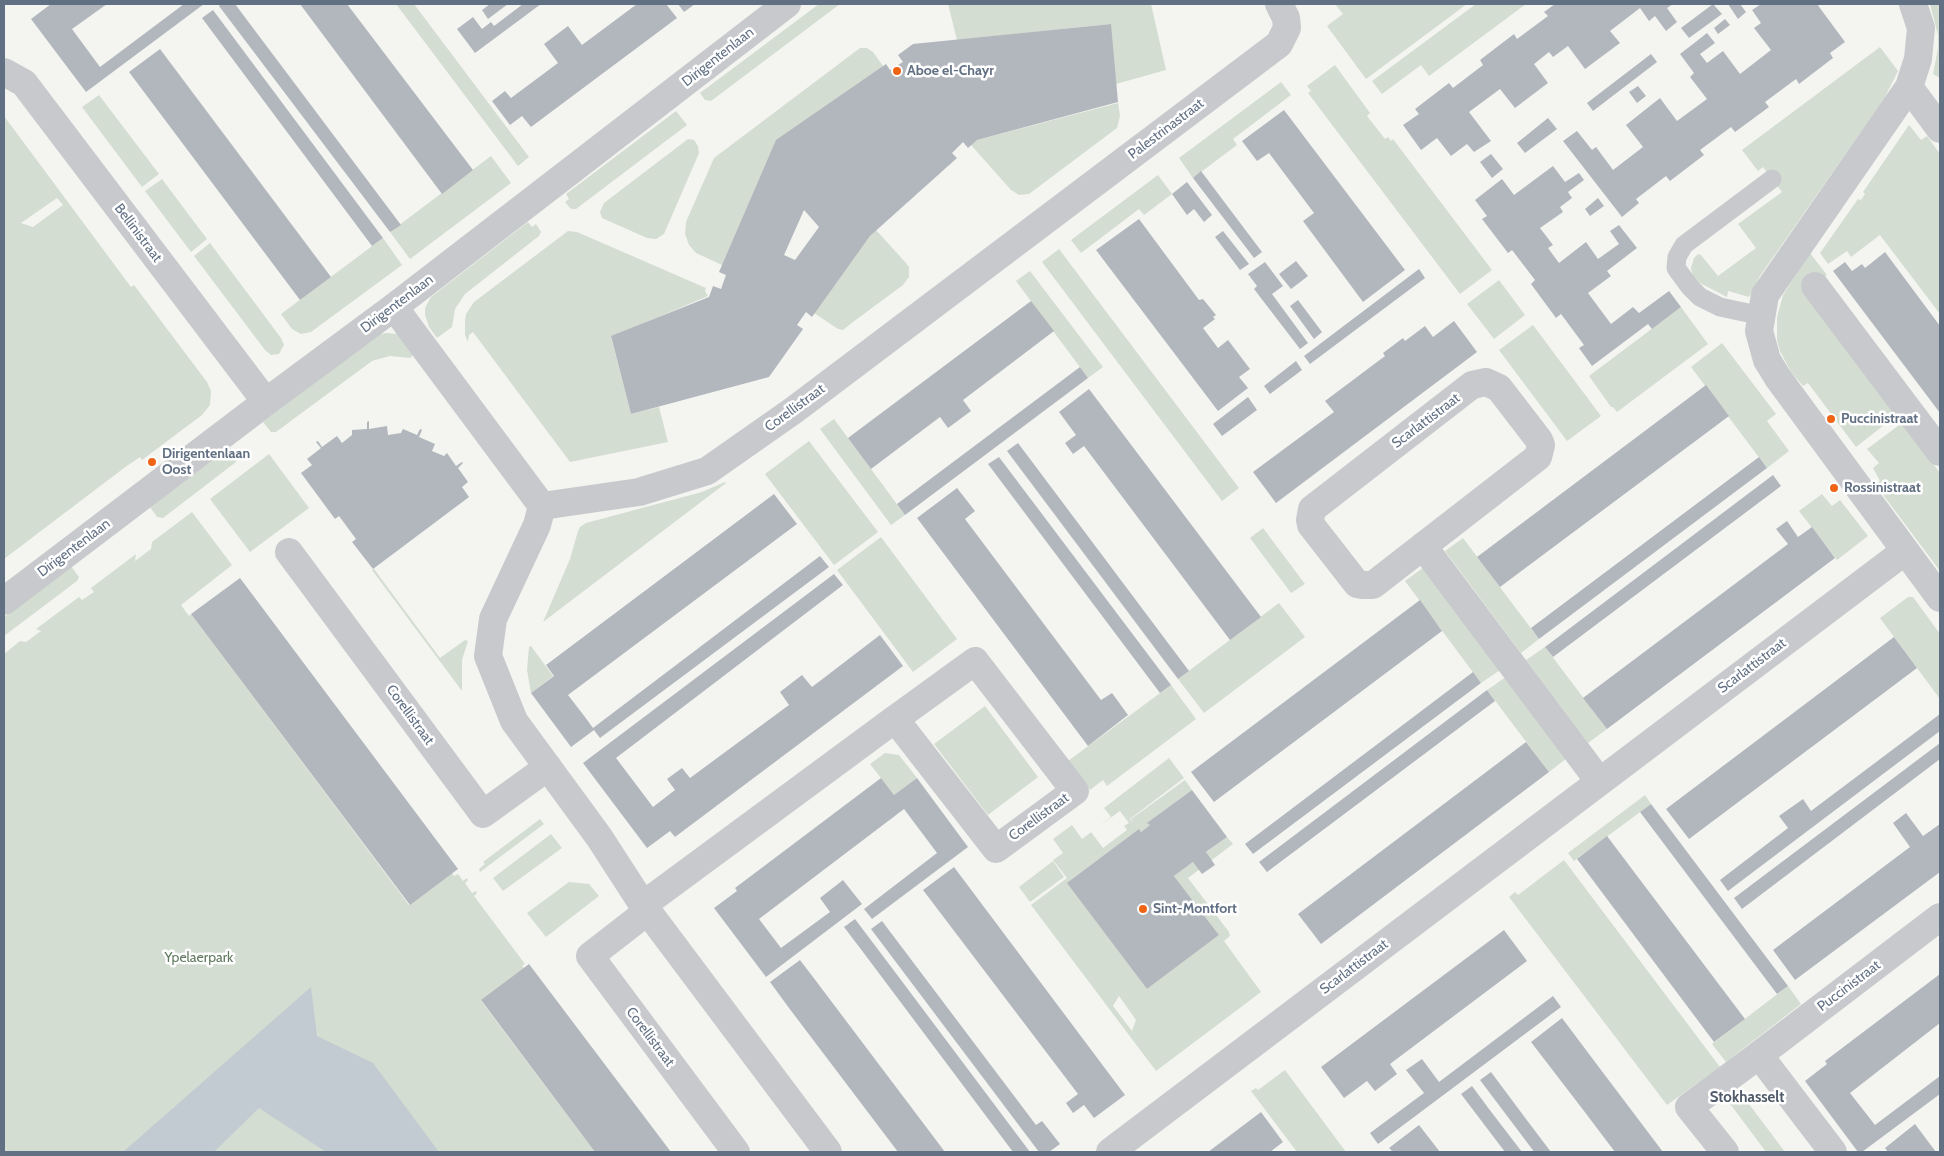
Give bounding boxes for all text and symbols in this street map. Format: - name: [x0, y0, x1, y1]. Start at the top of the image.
- street label: Dirigentenlaan: [679, 24, 757, 90]
- place label: Aboe el-Chayr: [907, 63, 994, 79]
- marker: Aboe el-Chayr: [891, 65, 903, 77]
- street label: Palestrinastraat: [1125, 95, 1207, 163]
- street label: Bellinistraat: [111, 200, 165, 266]
- street label: Dirigentenlaan: [357, 271, 437, 337]
- street label: Corellistraat: [762, 381, 828, 435]
- street label: Scarlattistraat: [1389, 390, 1463, 452]
- place label: Puccinistraat: [1841, 411, 1918, 427]
- marker: Puccinistraat: [1825, 413, 1837, 425]
- place label: Dirigentenlaan Oost: [162, 446, 250, 478]
- marker: Dirigentenlaan Oost: [146, 456, 158, 468]
- place label: Rossinistraat: [1844, 480, 1921, 496]
- marker: Rossinistraat: [1828, 482, 1840, 494]
- street label: Dirigentenlaan: [34, 515, 114, 581]
- street label: Scarlattistraat: [1715, 635, 1789, 697]
- street label: Corellistraat: [383, 682, 437, 748]
- street label: Corellistraat: [1006, 790, 1072, 844]
- place label: Sint-Montfort: [1153, 901, 1237, 917]
- marker: Sint-Montfort: [1137, 903, 1149, 915]
- street label: Scarlattistraat: [1317, 936, 1391, 998]
- park label: Ypelaerpark: [165, 950, 233, 966]
- street label: Puccinistraat: [1814, 957, 1884, 1015]
- street label: Corellistraat: [622, 1004, 678, 1070]
- district label: Stokhasselt: [1710, 1089, 1784, 1107]

